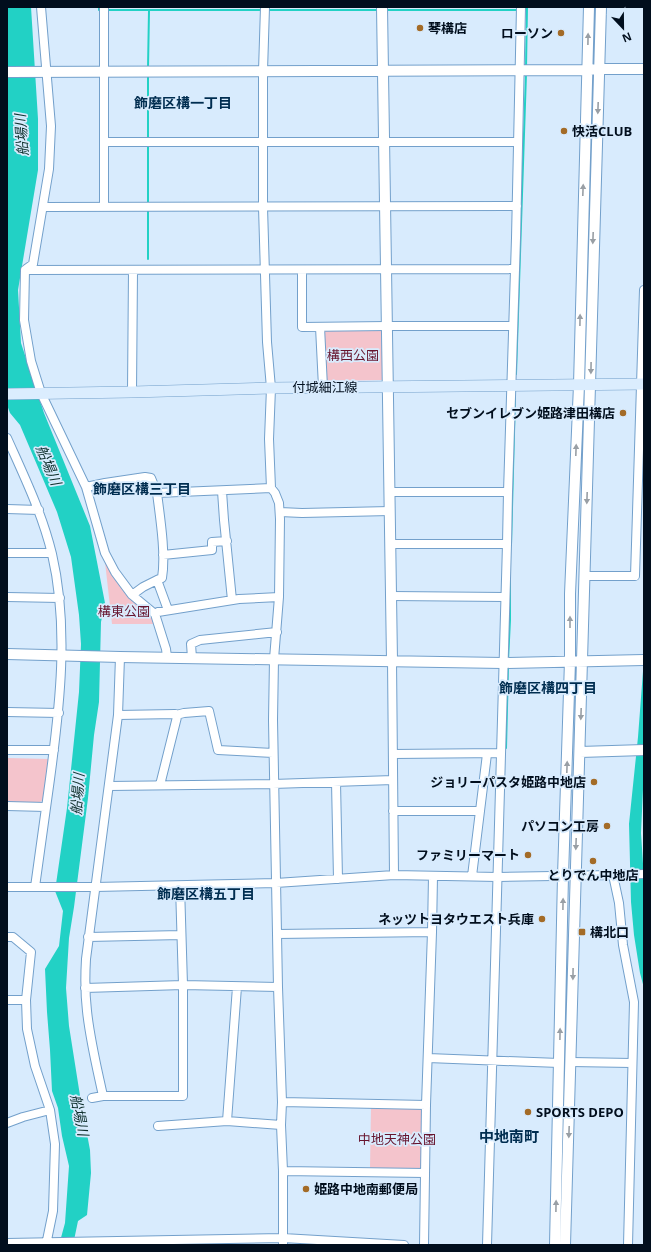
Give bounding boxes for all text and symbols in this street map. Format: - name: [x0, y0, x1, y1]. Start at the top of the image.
- north arrow: [603, 8, 643, 48]
- place label: 琴構店: [428, 19, 467, 37]
- marker: 琴構店: [415, 23, 425, 33]
- place label: ローソン: [501, 24, 553, 42]
- marker: ローソン: [556, 28, 566, 38]
- text: N: [620, 29, 634, 46]
- one-way arrow: [585, 32, 591, 45]
- district label: 飾磨区構一丁目: [134, 93, 232, 112]
- one-way arrow: [594, 102, 601, 114]
- water label: 船場川: [10, 111, 32, 157]
- place label: 快活CLUB: [572, 122, 632, 140]
- marker: 快活CLUB: [559, 126, 569, 136]
- one-way arrow: [580, 184, 587, 196]
- one-way arrow: [590, 232, 597, 244]
- one-way arrow: [577, 313, 583, 326]
- park label: 構西公園: [327, 346, 379, 364]
- one-way arrow: [588, 362, 594, 375]
- street label: 付城細江線: [292, 378, 358, 396]
- place label: セブンイレブン姫路津田構店: [446, 404, 615, 422]
- marker: セブンイレブン姫路津田構店: [618, 408, 628, 418]
- water label: 船場川: [32, 442, 67, 490]
- one-way arrow: [573, 443, 579, 456]
- district label: 飾磨区構三丁目: [93, 479, 191, 498]
- one-way arrow: [583, 492, 590, 504]
- park label: 構東公園: [98, 602, 150, 620]
- one-way arrow: [567, 615, 573, 628]
- district label: 飾磨区構四丁目: [499, 678, 597, 697]
- one-way arrow: [578, 708, 584, 721]
- one-way arrow: [564, 760, 570, 773]
- water label: 船場川: [66, 770, 88, 816]
- place label: ジョリーパスタ姫路中地店: [430, 773, 586, 791]
- marker: ジョリーパスタ姫路中地店: [589, 777, 599, 787]
- place label: パソコン工房: [521, 817, 599, 835]
- marker: パソコン工房: [602, 821, 612, 831]
- one-way arrow: [573, 838, 579, 851]
- place label: ファミリーマート: [416, 846, 520, 864]
- marker: ファミリーマート: [523, 850, 533, 860]
- marker: とりでん中地店: [588, 856, 598, 866]
- place label: とりでん中地店: [547, 866, 639, 884]
- district label: 飾磨区構五丁目: [157, 884, 255, 903]
- one-way arrow: [560, 897, 566, 910]
- place label: ネッツトヨタウエスト兵庫: [378, 910, 534, 928]
- marker: ネッツトヨタウエスト兵庫: [537, 914, 547, 924]
- place label: 構北口: [590, 923, 629, 941]
- marker: 構北口: [577, 927, 587, 937]
- one-way arrow: [570, 968, 576, 981]
- one-way arrow: [557, 1027, 563, 1040]
- water label: 船場川: [67, 1093, 94, 1139]
- place label: SPORTS DEPO: [536, 1103, 624, 1121]
- marker: SPORTS DEPO: [523, 1107, 533, 1117]
- district label: 中地南町: [479, 1126, 539, 1146]
- one-way arrow: [565, 1126, 572, 1138]
- park label: 中地天神公園: [358, 1130, 436, 1148]
- place label: 姫路中地南郵便局: [314, 1180, 418, 1198]
- marker: 姫路中地南郵便局: [301, 1184, 311, 1194]
- one-way arrow: [553, 1199, 559, 1212]

